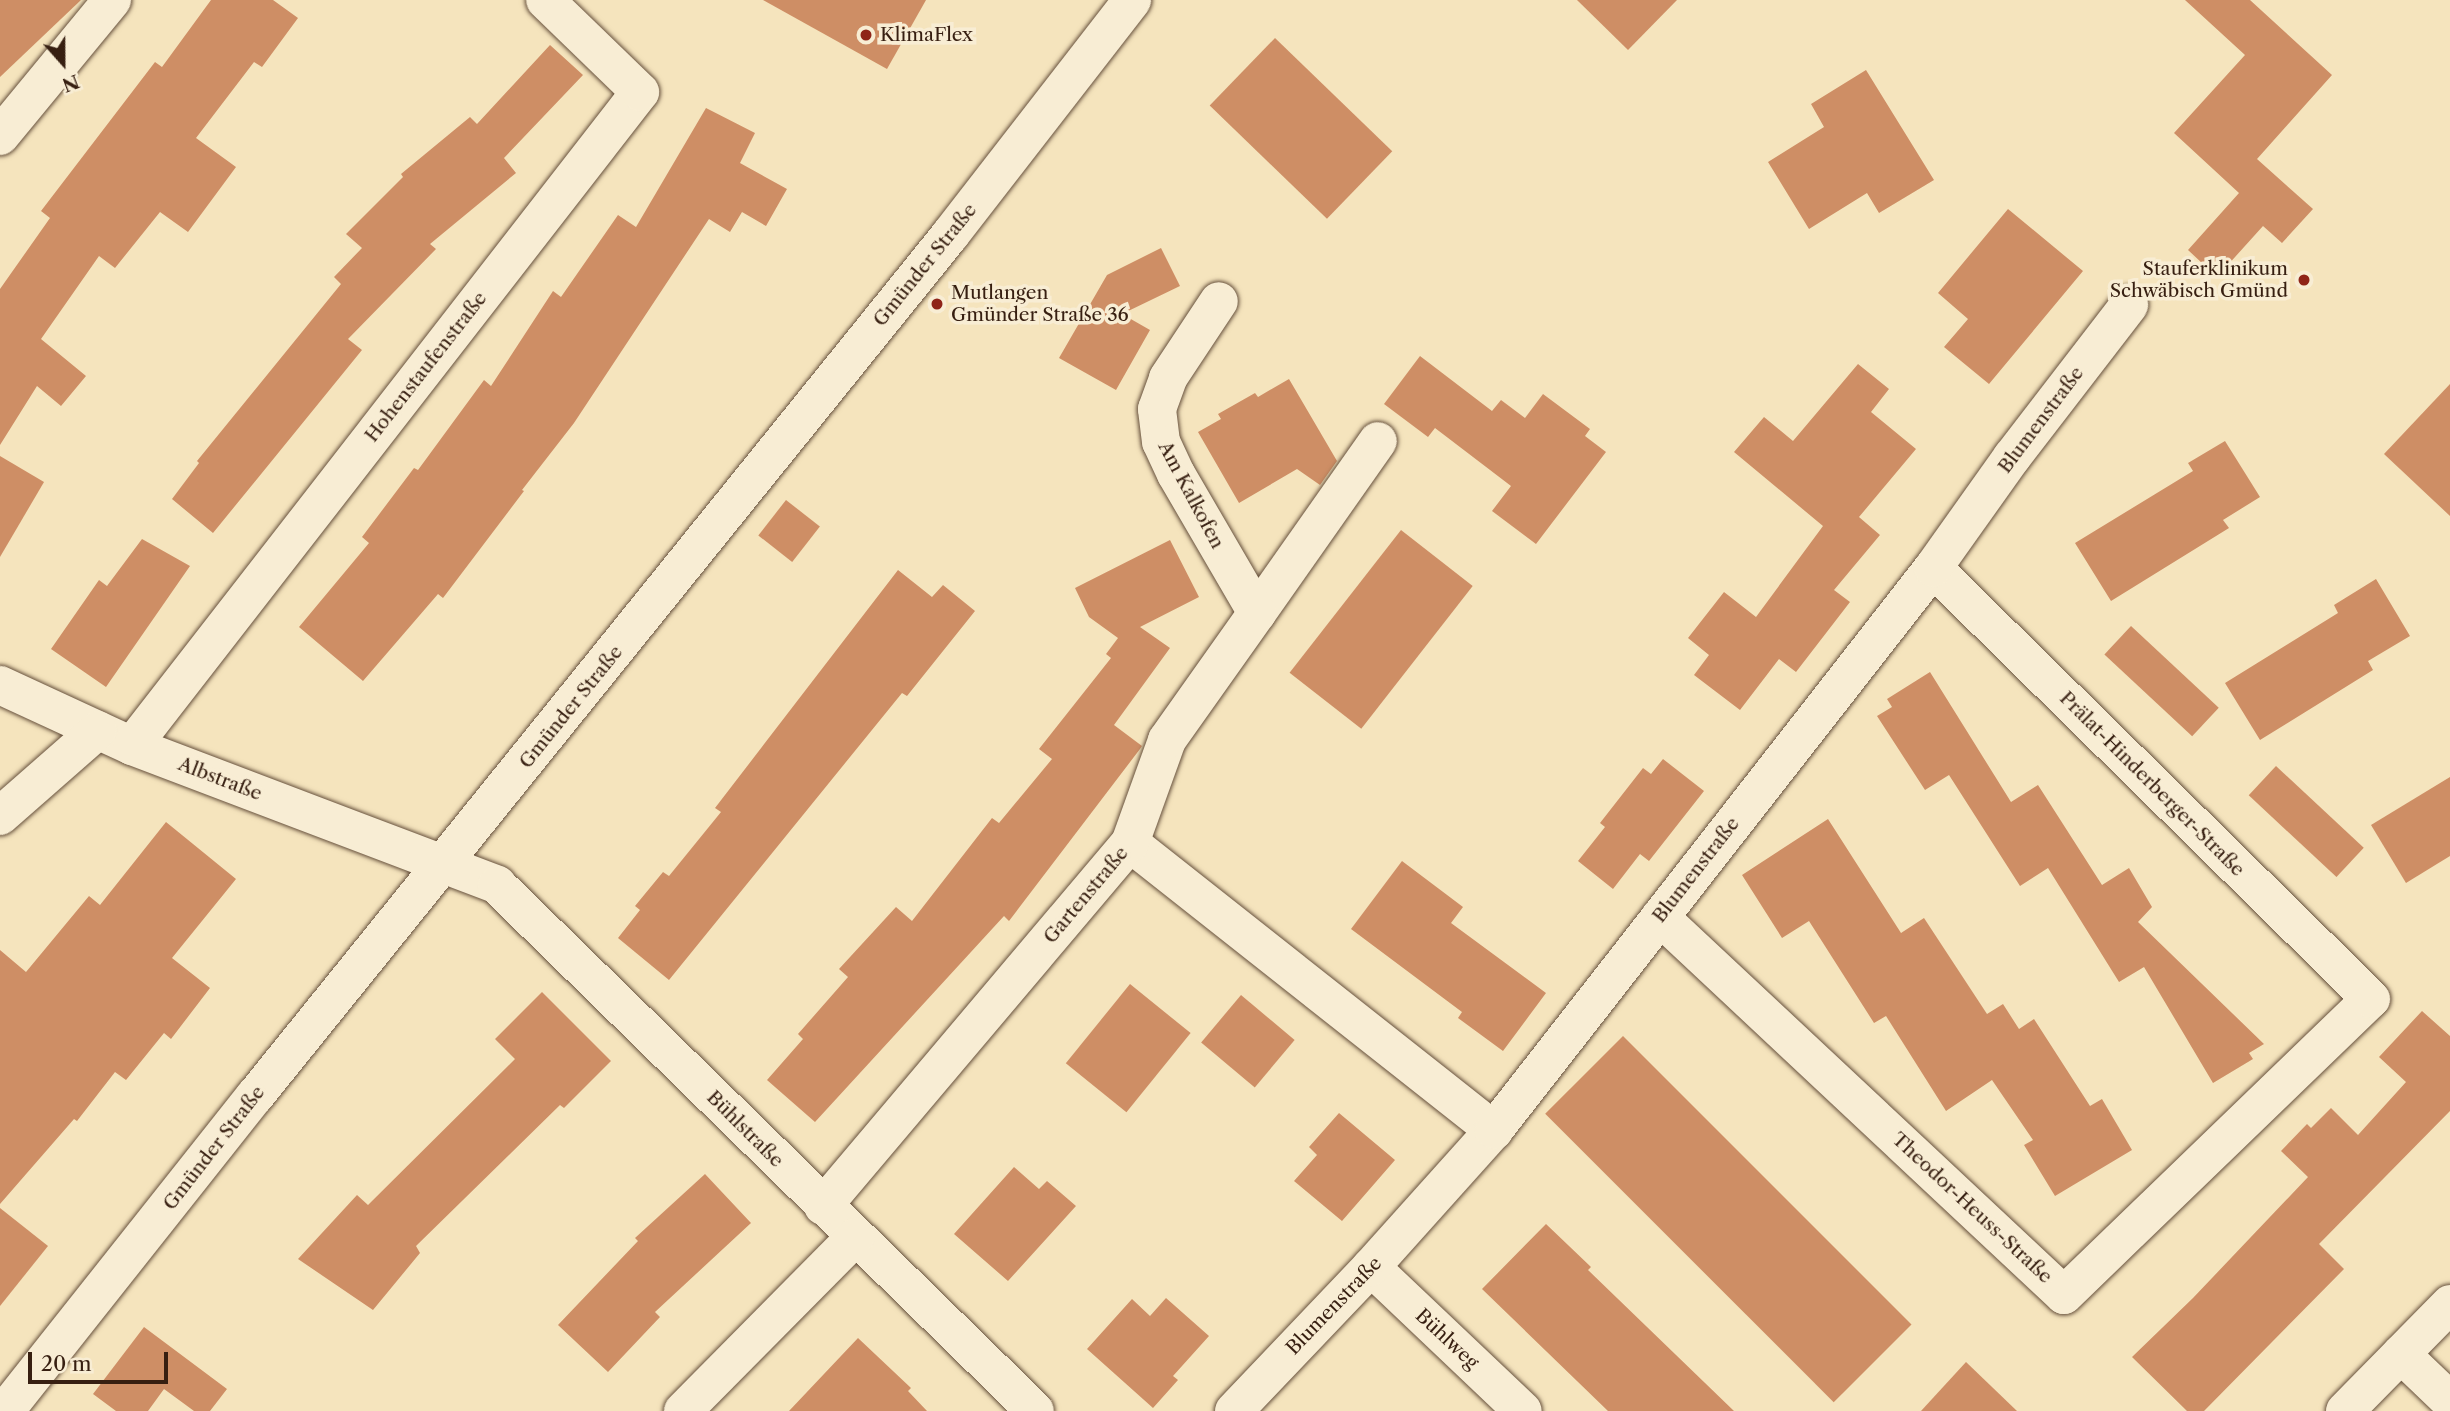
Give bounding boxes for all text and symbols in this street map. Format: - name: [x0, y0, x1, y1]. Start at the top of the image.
- place label: KlimaFlex: [880, 24, 973, 46]
- marker: KlimaFlex: [858, 27, 874, 43]
- north arrow: [28, 28, 98, 98]
- text: N: [59, 69, 83, 97]
- street label: Gmünder Straße: [868, 199, 982, 331]
- place label: Stauferklinikum Schwäbisch Gmünd: [2110, 258, 2288, 302]
- marker: Stauferklinikum Schwäbisch Gmünd: [2294, 270, 2314, 290]
- place label: Mutlangen Gmünder Straße 36: [951, 282, 1129, 326]
- street label: Hohenstaufenstraße: [360, 287, 492, 447]
- marker: Mutlangen Gmünder Straße 36: [929, 296, 945, 312]
- street label: Blumenstraße: [1994, 362, 2088, 478]
- street label: Am Kalkofen: [1153, 437, 1229, 553]
- street label: Gmünder Straße: [514, 641, 628, 773]
- street label: Prälat-Hinderberger-Straße: [2055, 687, 2249, 881]
- street label: Albstraße: [175, 753, 265, 805]
- street label: Blumenstraße: [1648, 813, 1744, 927]
- street label: Gartenstraße: [1039, 842, 1133, 948]
- street label: Gmünder Straße: [158, 1081, 270, 1215]
- street label: Bühlstraße: [702, 1086, 788, 1172]
- street label: Theodor-Heuss-Straße: [1887, 1128, 2057, 1288]
- street label: Blumenstraße: [1282, 1252, 1386, 1360]
- street label: Bühlweg: [1411, 1304, 1483, 1374]
- scale bar: [32, 1338, 172, 1382]
- text: 20 m: [41, 1351, 92, 1376]

